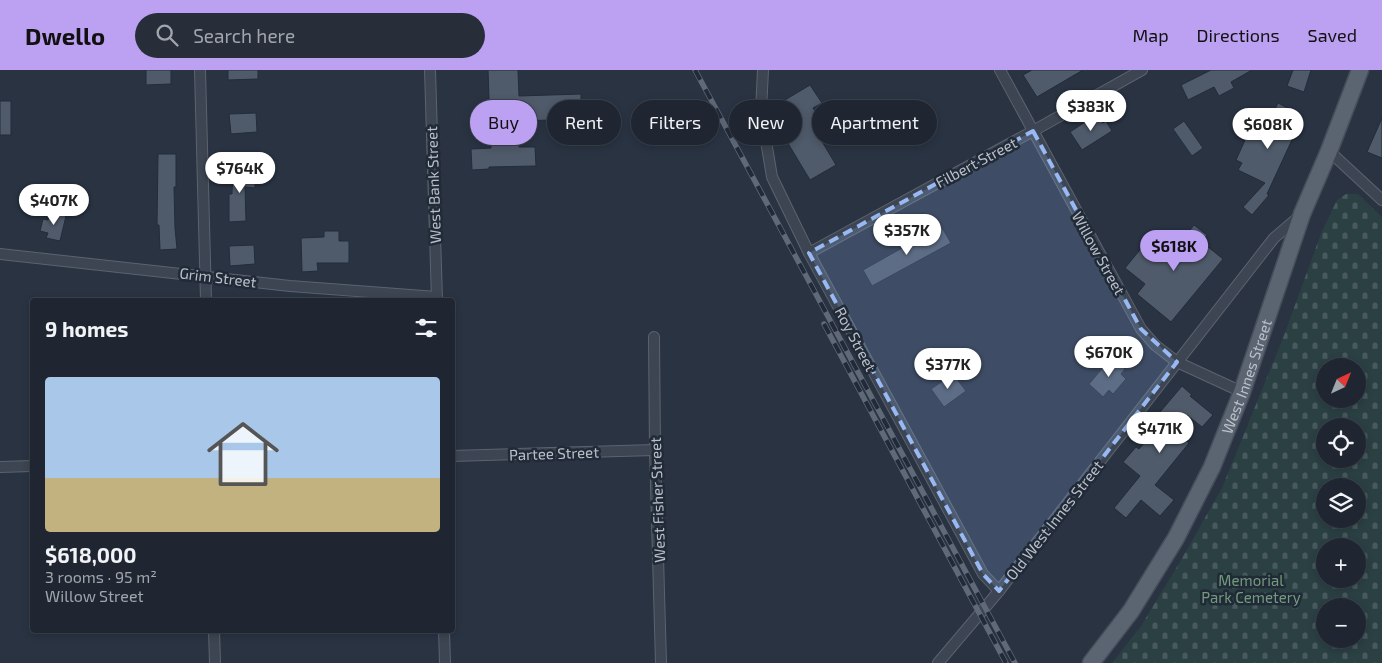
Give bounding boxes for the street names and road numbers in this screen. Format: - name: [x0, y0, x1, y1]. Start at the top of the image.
- street label: West Bank Street: [422, 126, 444, 244]
- street label: Filbert Street: [932, 133, 1020, 191]
- street label: Willow Street: [1069, 208, 1129, 298]
- street label: Grim Street: [179, 263, 258, 291]
- street label: Roy Street: [832, 304, 881, 374]
- street label: West Innes Street: [1217, 316, 1275, 436]
- street label: West Fisher Street: [646, 437, 668, 563]
- street label: Partee Street: [509, 442, 600, 464]
- street label: Old West Innes Street: [1002, 456, 1107, 583]

